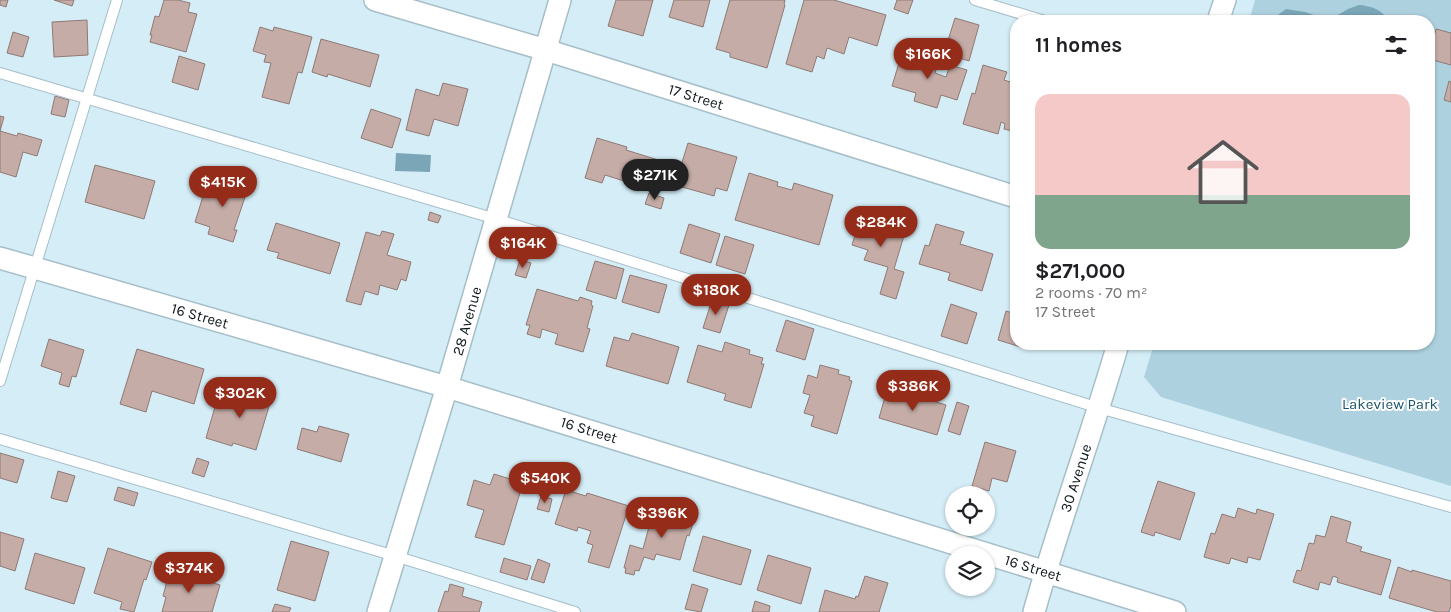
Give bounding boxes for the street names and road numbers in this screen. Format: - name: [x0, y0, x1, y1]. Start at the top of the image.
- street label: 17 Street: [666, 80, 726, 114]
- street label: 28 Avenue: [449, 284, 485, 358]
- street label: 16 Street: [169, 299, 231, 333]
- street label: 16 Street: [558, 413, 620, 447]
- street label: 30 Avenue: [1057, 442, 1095, 514]
- street label: 16 Street: [1002, 551, 1064, 585]

